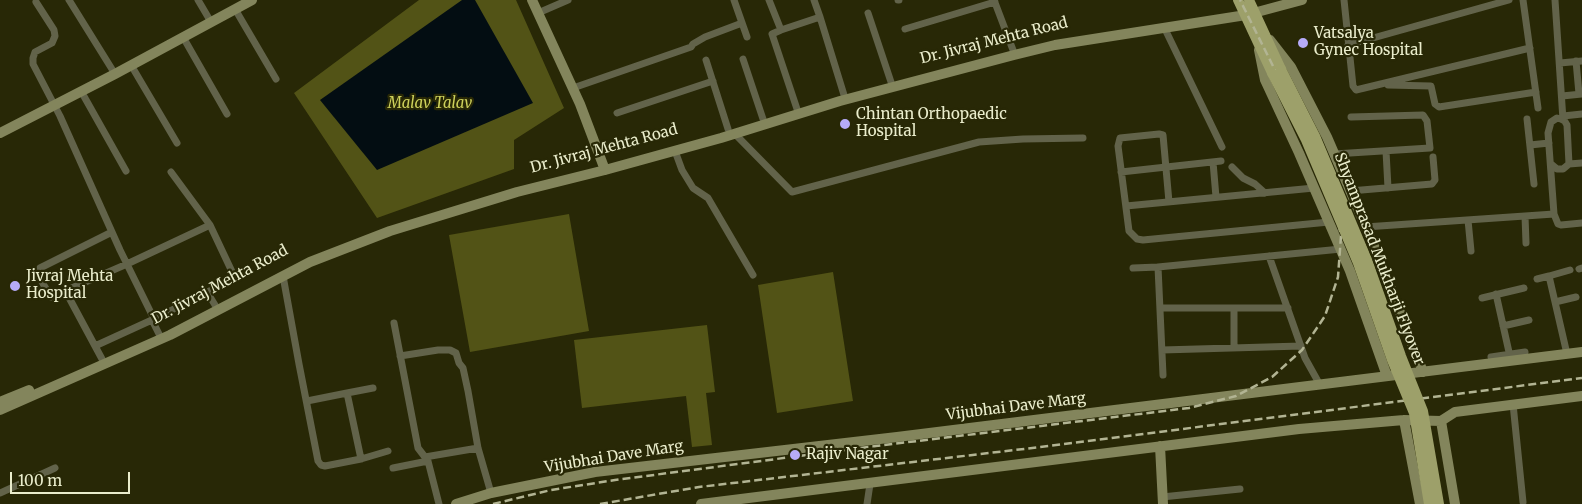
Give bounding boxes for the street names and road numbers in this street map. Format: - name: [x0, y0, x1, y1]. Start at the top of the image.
- street label: Dr. Jivraj Mehta Road: [918, 14, 1070, 68]
- street label: Dr. Jivraj Mehta Road: [528, 121, 680, 177]
- street label: Shyamprasad Mukharji Flyover: [1330, 150, 1428, 368]
- street label: Dr. Jivraj Mehta Road: [149, 241, 291, 329]
- street label: Vijubhai Dave Marg: [945, 390, 1087, 424]
- street label: Vijubhai Dave Marg: [543, 437, 685, 477]

